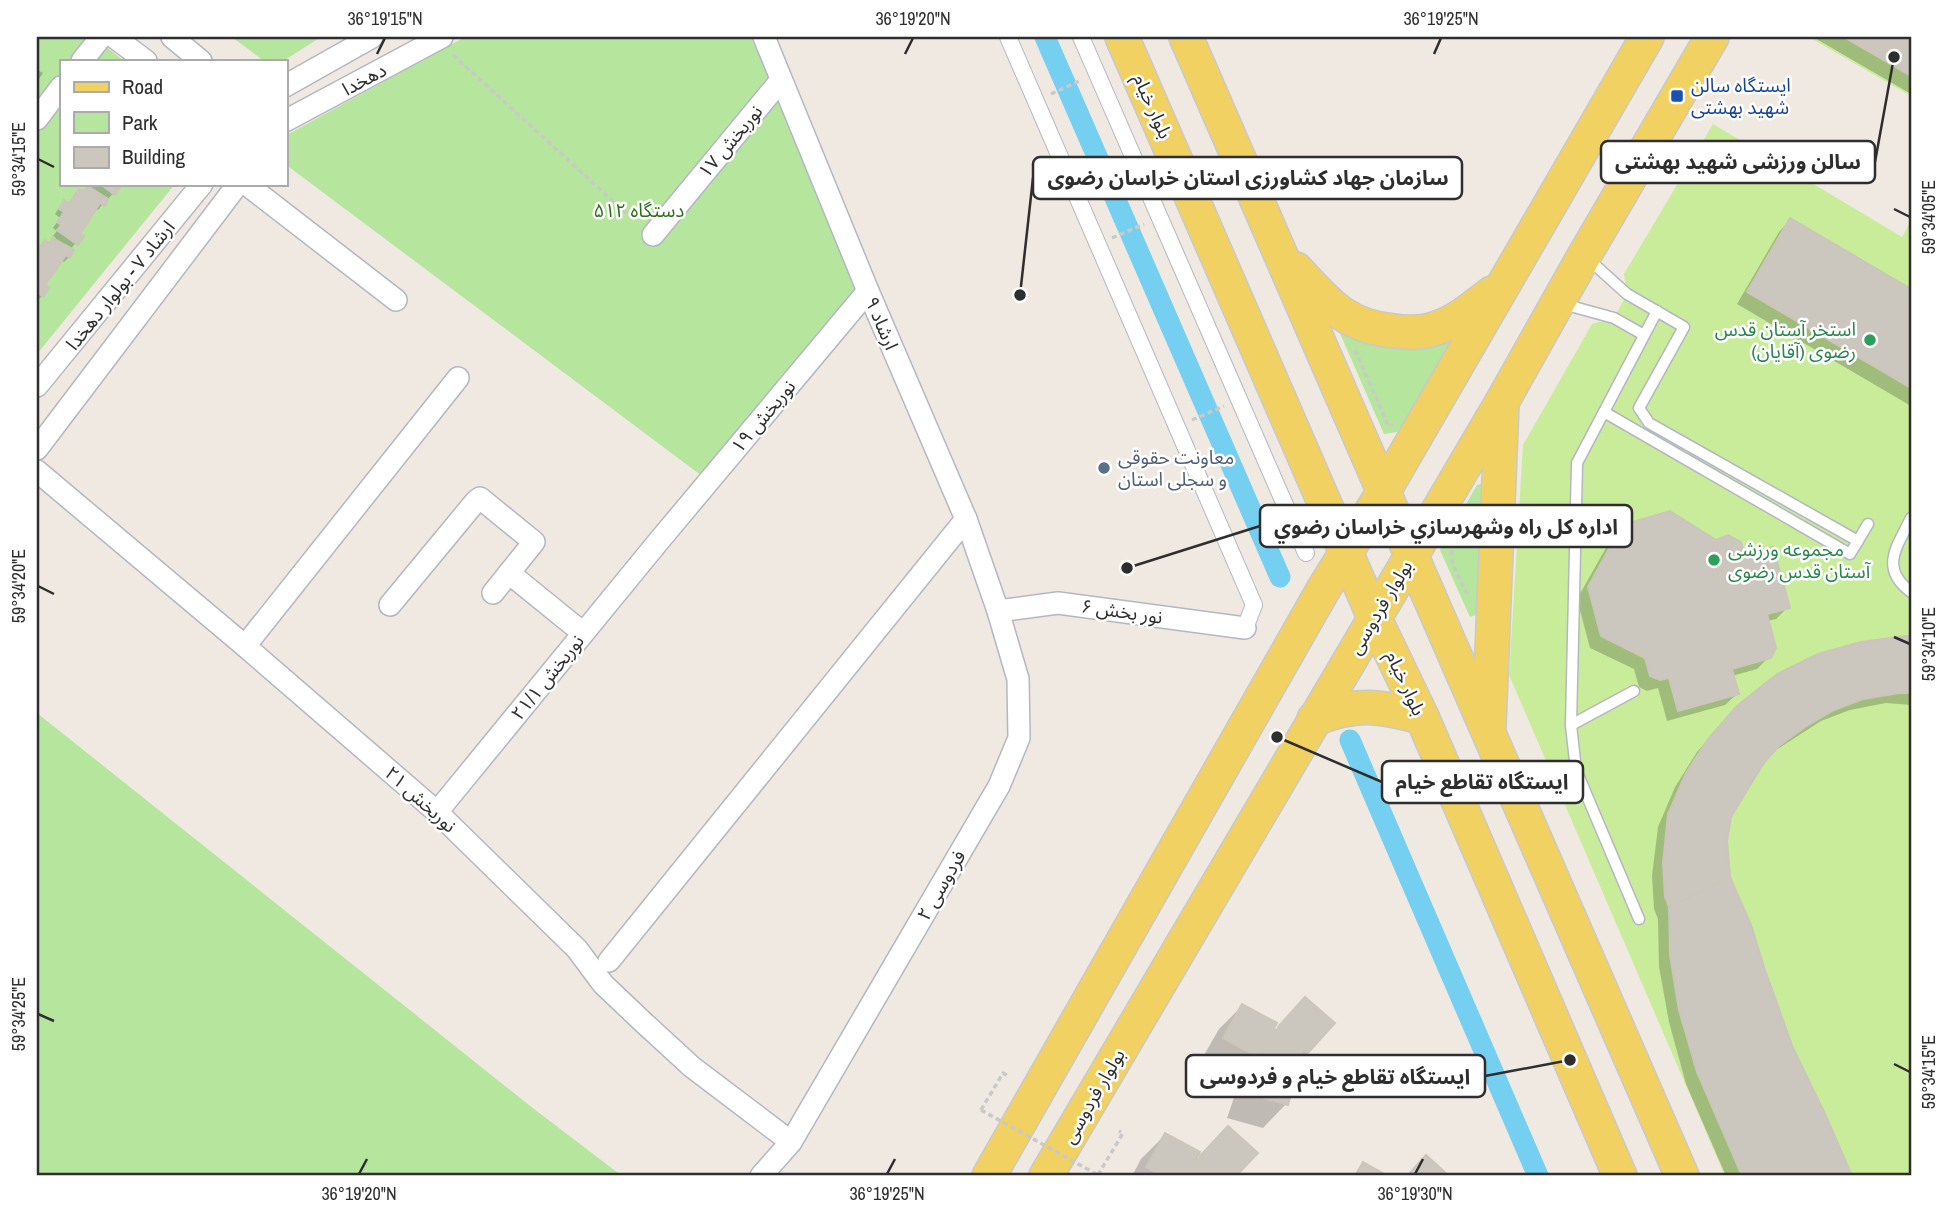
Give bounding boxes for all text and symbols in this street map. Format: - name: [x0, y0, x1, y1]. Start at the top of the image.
- text: 36°19'15"N: [347, 6, 423, 31]
- text: 36°19'20"N: [875, 6, 951, 31]
- text: 36°19'25"N: [1403, 6, 1479, 31]
- street label: دهخدا: [337, 57, 391, 101]
- legend: [60, 60, 287, 186]
- street label: بلوار خیام: [1125, 69, 1179, 143]
- text: Road: [122, 72, 163, 101]
- place label: ایستگاه سالن شهید بهشتی: [1691, 72, 1791, 120]
- marker: ایستگاه سالن شهید بهشتی: [1669, 88, 1685, 104]
- street label: نوربخش ۱۷: [692, 99, 768, 183]
- text: Park: [122, 108, 158, 137]
- text: 59°34'15"E: [6, 122, 31, 196]
- callout: سالن ورزشی شهید بهشتی: [1601, 141, 1875, 183]
- text: Building: [122, 142, 186, 171]
- text: سالن ورزشی شهید بهشتی: [1615, 147, 1861, 176]
- callout: سازمان جهاد کشاورزی استان خراسان رضوی: [1033, 157, 1462, 199]
- text: سازمان جهاد کشاورزی استان خراسان رضوی: [1047, 163, 1449, 192]
- text: 59°34'05"E: [1916, 180, 1941, 254]
- park label: ۵۱۲ دستگاه: [594, 197, 684, 223]
- street label: ارشاد ۷ - بولوار دهخدا: [60, 215, 180, 355]
- street label: ارشاد ۹: [859, 292, 905, 354]
- place label: استخر آستان قدس رضوی (آقایان): [1715, 316, 1856, 364]
- marker: استخر آستان قدس رضوی (آقایان): [1862, 332, 1878, 348]
- street label: نوربخش ۱۹: [725, 374, 801, 458]
- place label: معاونت حقوقی و سجلی استان: [1118, 444, 1234, 492]
- marker: معاونت حقوقی و سجلی استان: [1096, 460, 1112, 476]
- callout: اداره كل راه وشهرسازي خراسان رضوي: [1260, 505, 1632, 547]
- text: اداره كل راه وشهرسازي خراسان رضوي: [1274, 512, 1618, 544]
- place label: مجموعه ورزشی آستان قدس رضوی: [1728, 536, 1872, 584]
- text: 59°34'20"E: [6, 549, 31, 623]
- marker: مجموعه ورزشی آستان قدس رضوی: [1706, 552, 1722, 568]
- street label: بولوار فردوسی: [1342, 555, 1418, 659]
- street label: نور بخش ۶: [1080, 592, 1164, 630]
- text: 59°34'10"E: [1916, 607, 1941, 681]
- street label: نوربخش ۲۱/۱: [504, 629, 590, 725]
- street label: بلوار خیام: [1378, 646, 1432, 720]
- street label: نوربخش ۲۱: [380, 760, 462, 838]
- callout: ایستگاه تقاطع خیام: [1382, 761, 1583, 803]
- text: ایستگاه تقاطع خیام: [1396, 767, 1568, 798]
- street label: فردوسی ۲: [910, 845, 972, 925]
- text: 59°34'25"E: [6, 977, 31, 1051]
- text: 59°34'15"E: [1916, 1035, 1941, 1109]
- street label: بولوار فردوسی: [1055, 1044, 1131, 1148]
- callout: ایستگاه تقاطع خیام و فردوسی: [1186, 1055, 1485, 1097]
- text: ایستگاه تقاطع خیام و فردوسی: [1200, 1062, 1470, 1093]
- text: 36°19'20"N: [321, 1181, 397, 1206]
- text: 36°19'25"N: [849, 1181, 925, 1206]
- text: 36°19'30"N: [1377, 1181, 1453, 1206]

